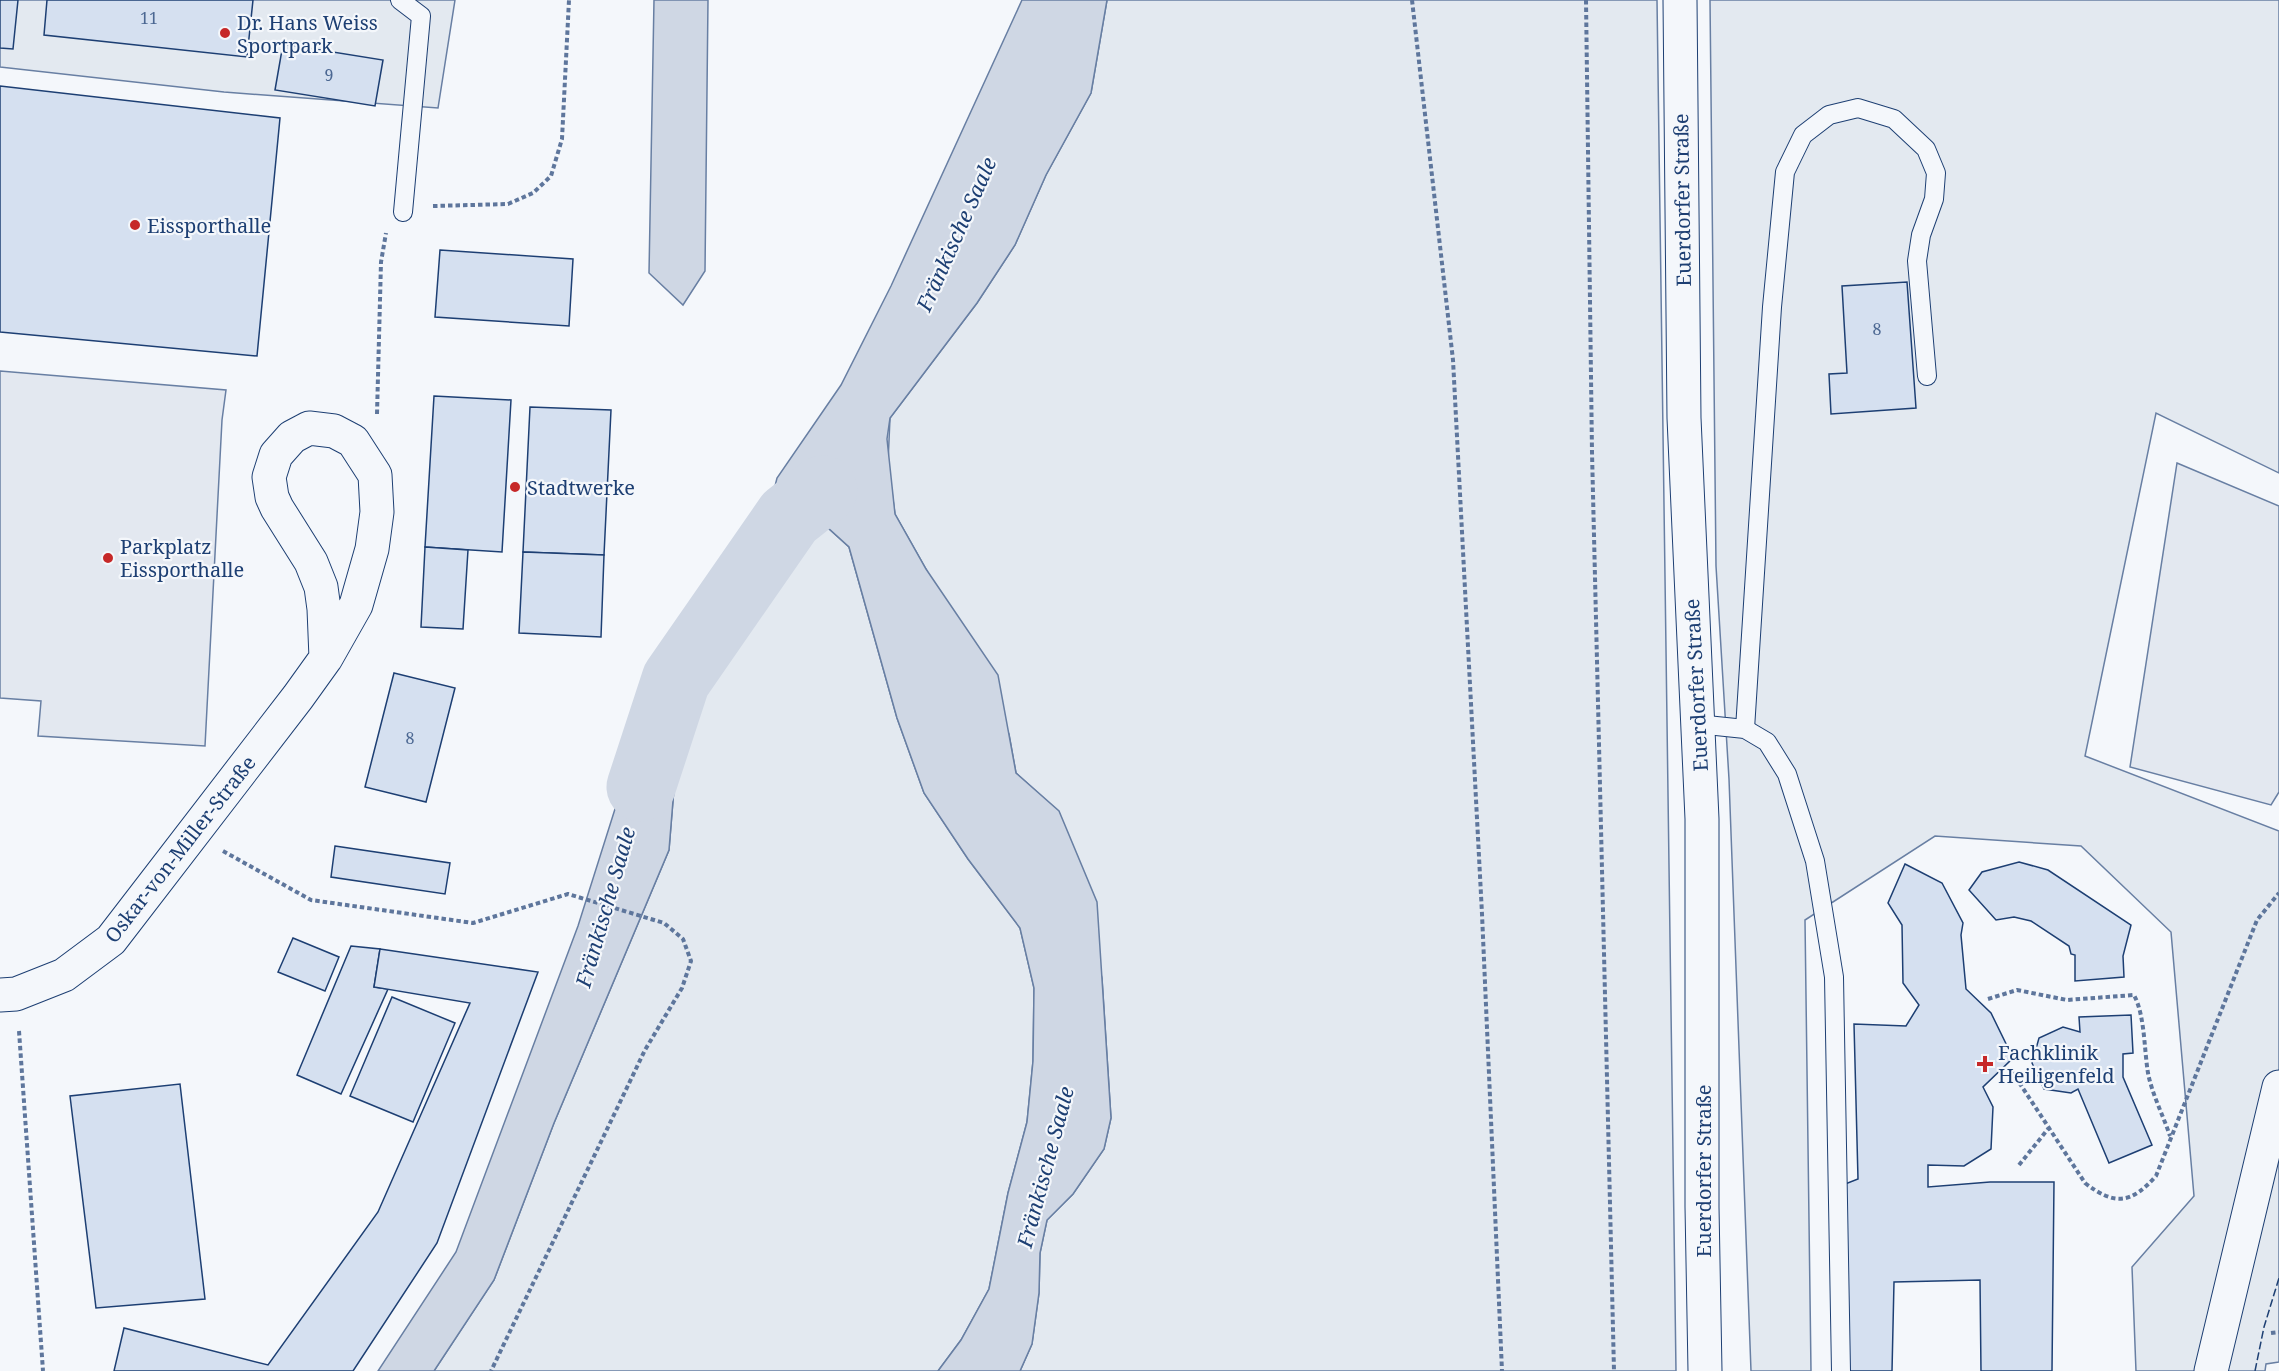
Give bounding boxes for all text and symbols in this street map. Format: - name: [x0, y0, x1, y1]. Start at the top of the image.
- house number: 11: [140, 7, 158, 29]
- place label: Dr. Hans Weiss Sportpark: [237, 9, 378, 59]
- marker: Dr. Hans Weiss Sportpark: [218, 26, 232, 40]
- house number: 9: [325, 64, 333, 86]
- street label: Euerdorfer Straße: [1667, 113, 1697, 287]
- water label: Fränkische Saale: [909, 153, 1002, 316]
- place label: Eissporthalle: [147, 212, 271, 239]
- marker: Eissporthalle: [128, 218, 142, 232]
- house number: 8: [1873, 318, 1882, 340]
- place label: Stadtwerke: [527, 474, 635, 501]
- marker: Stadtwerke: [508, 480, 522, 494]
- place label: Parkplatz Eissporthalle: [120, 533, 244, 583]
- marker: Parkplatz Eissporthalle: [101, 551, 115, 565]
- street label: Euerdorfer Straße: [1678, 598, 1714, 772]
- house number: 8: [406, 727, 415, 749]
- street label: Oskar-von-Miller-Straße: [98, 750, 262, 948]
- water label: Fränkische Saale: [568, 823, 641, 991]
- place label: Fachklinik Heiligenfeld: [1998, 1039, 2114, 1089]
- marker: Fachklinik Heiligenfeld: [1976, 1055, 1994, 1073]
- water label: Fränkische Saale: [1010, 1083, 1080, 1252]
- street label: Euerdorfer Straße: [1690, 1084, 1717, 1258]

